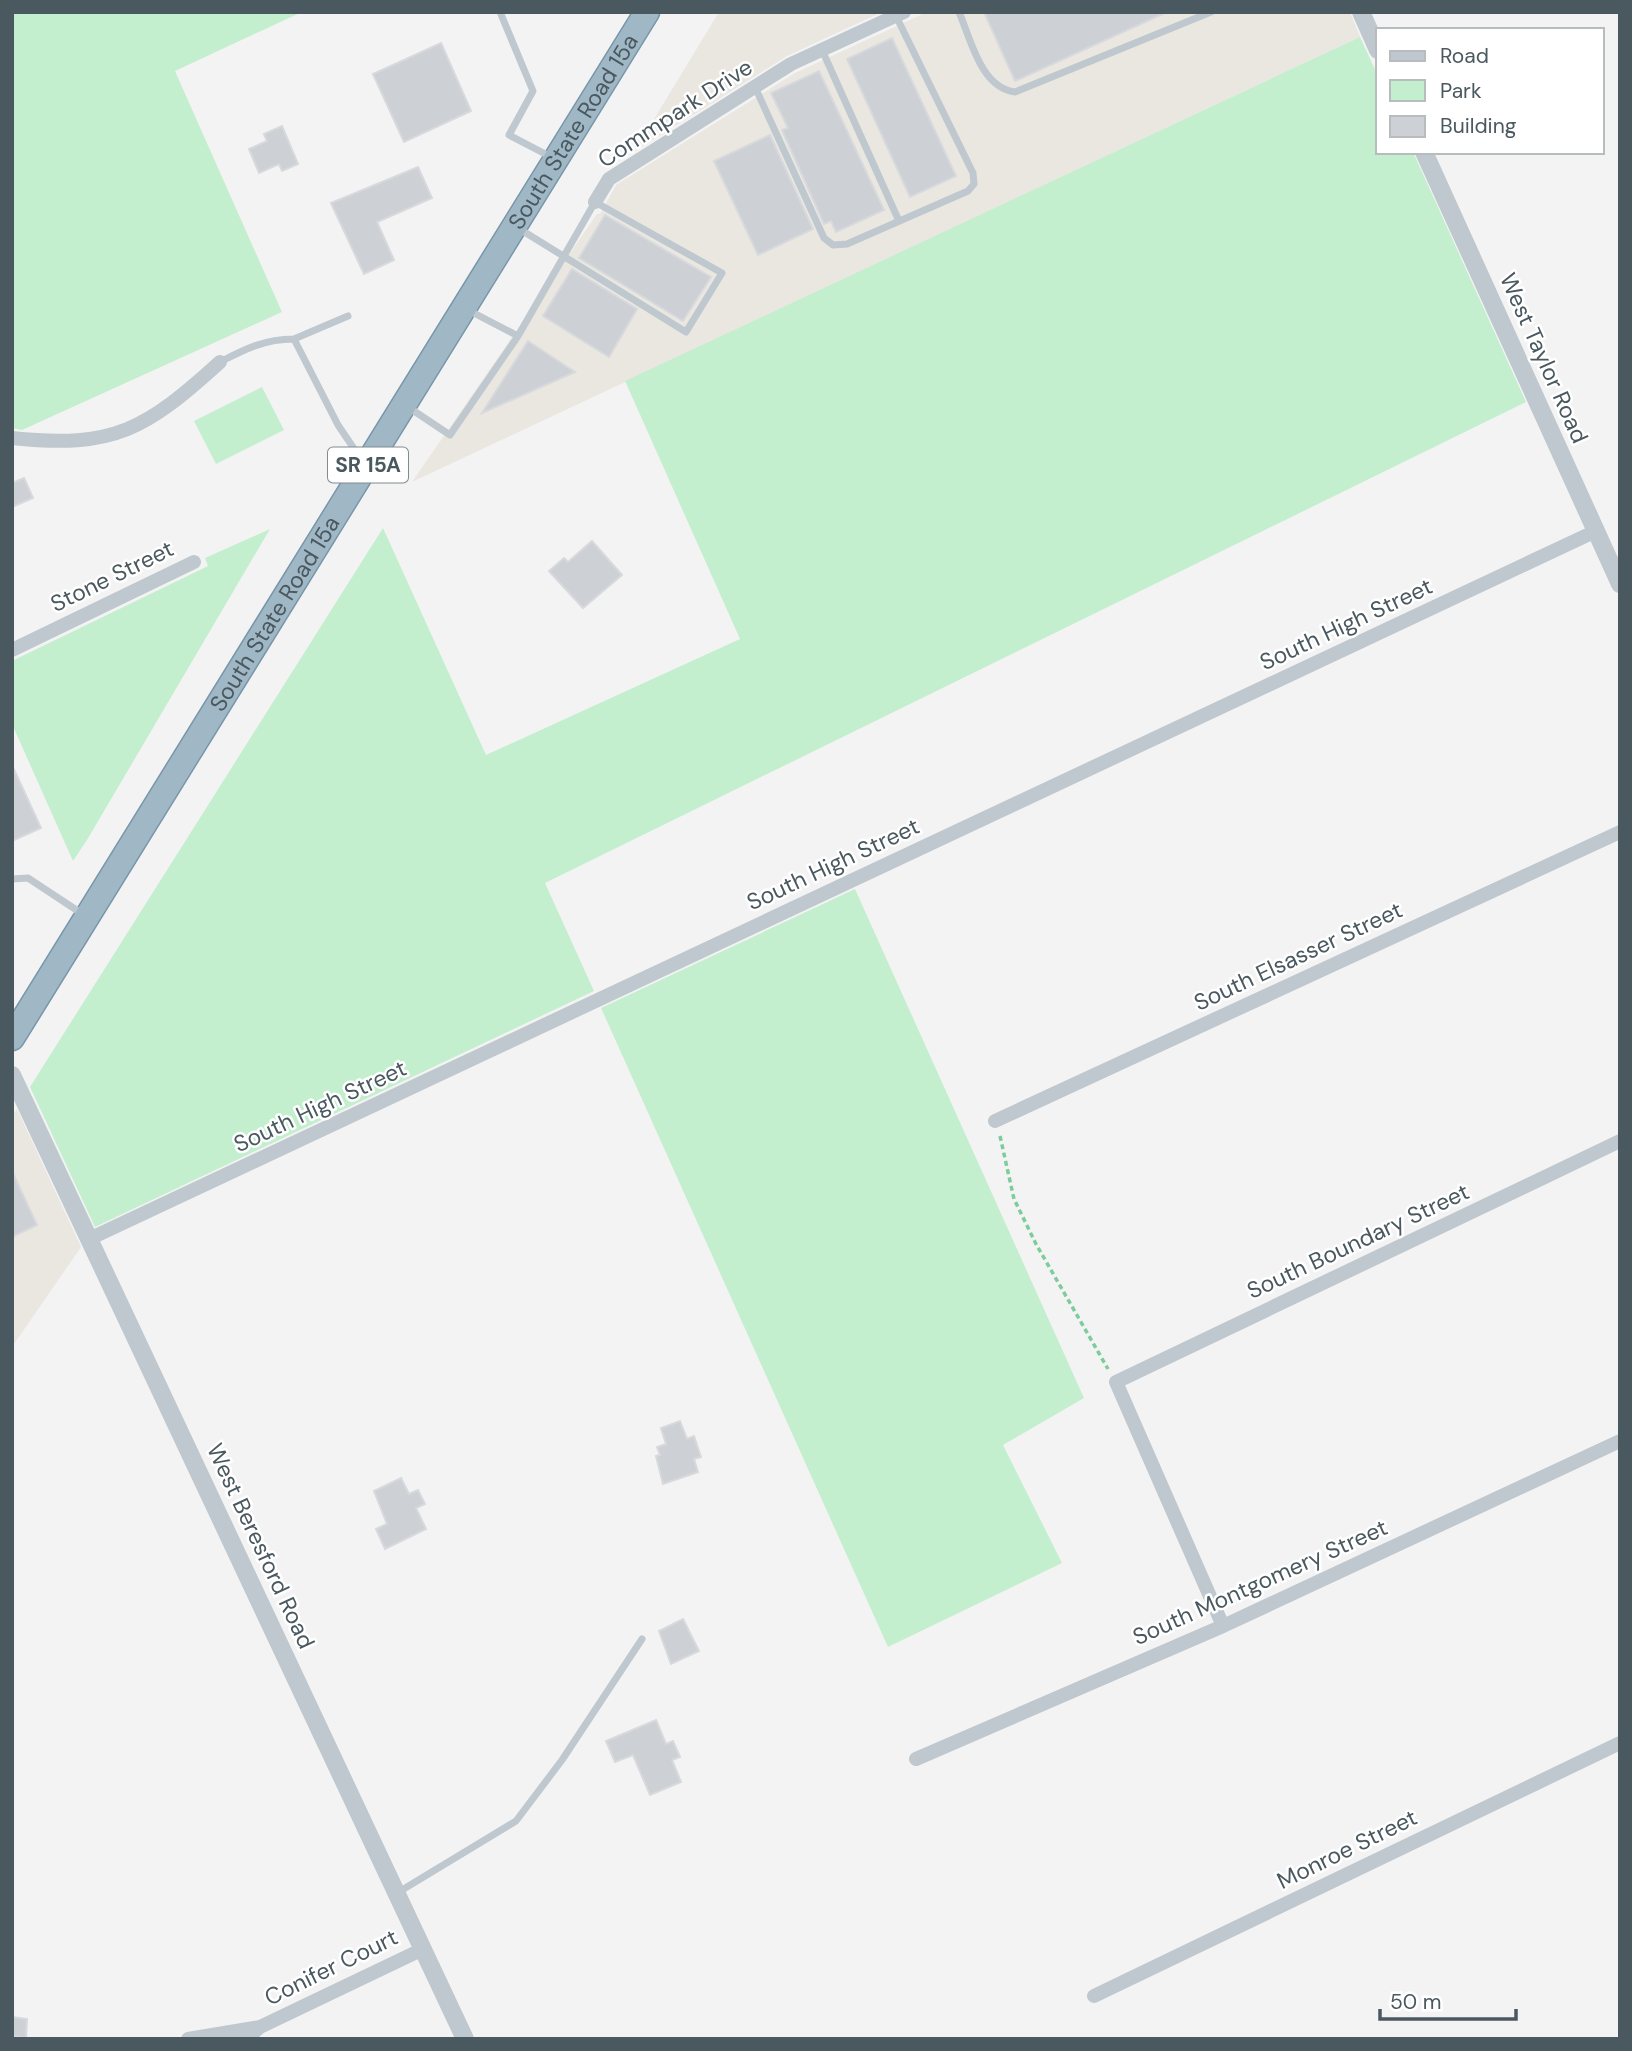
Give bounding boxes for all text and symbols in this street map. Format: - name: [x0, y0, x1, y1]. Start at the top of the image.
- street label: South State Road 15a: [501, 28, 645, 235]
- legend: [1376, 28, 1604, 154]
- text: Road: [1440, 42, 1489, 70]
- street label: Commpark Drive: [592, 52, 758, 174]
- text: Park: [1440, 77, 1482, 105]
- text: Building: [1440, 112, 1517, 140]
- street label: West Taylor Road: [1493, 268, 1595, 448]
- road number: SR 15A: [328, 448, 408, 482]
- street label: South State Road 15a: [203, 510, 346, 717]
- street label: Stone Street: [46, 533, 178, 619]
- street label: South High Street: [1255, 571, 1437, 677]
- street label: South High Street: [742, 811, 924, 917]
- street label: South Elsasser Street: [1189, 895, 1407, 1017]
- street label: South High Street: [229, 1053, 411, 1159]
- street label: South Boundary Street: [1242, 1176, 1474, 1306]
- street label: West Beresford Road: [200, 1439, 322, 1653]
- street label: South Montgomery Street: [1128, 1512, 1392, 1652]
- street label: Monroe Street: [1272, 1802, 1422, 1896]
- street label: Conifer Court: [259, 1922, 403, 2012]
- scale bar: [1380, 1978, 1516, 2022]
- text: 50 m: [1390, 1988, 1441, 2016]

